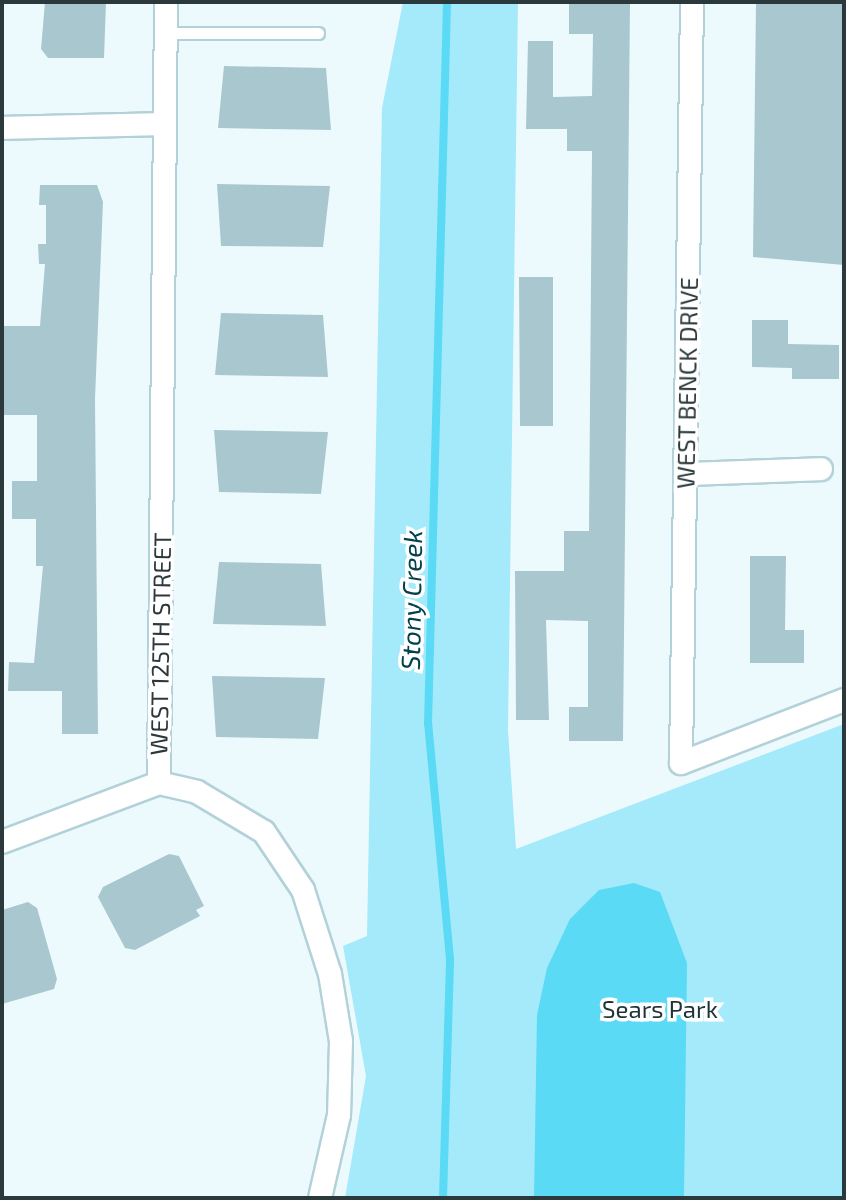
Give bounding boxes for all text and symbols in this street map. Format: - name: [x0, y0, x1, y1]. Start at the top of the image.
- street label: WEST BENCK DRIVE: [671, 277, 703, 489]
- water label: Stony Creek: [394, 530, 428, 670]
- street label: WEST 125TH STREET: [144, 532, 176, 756]
- park label: Sears Park: [602, 995, 718, 1023]

